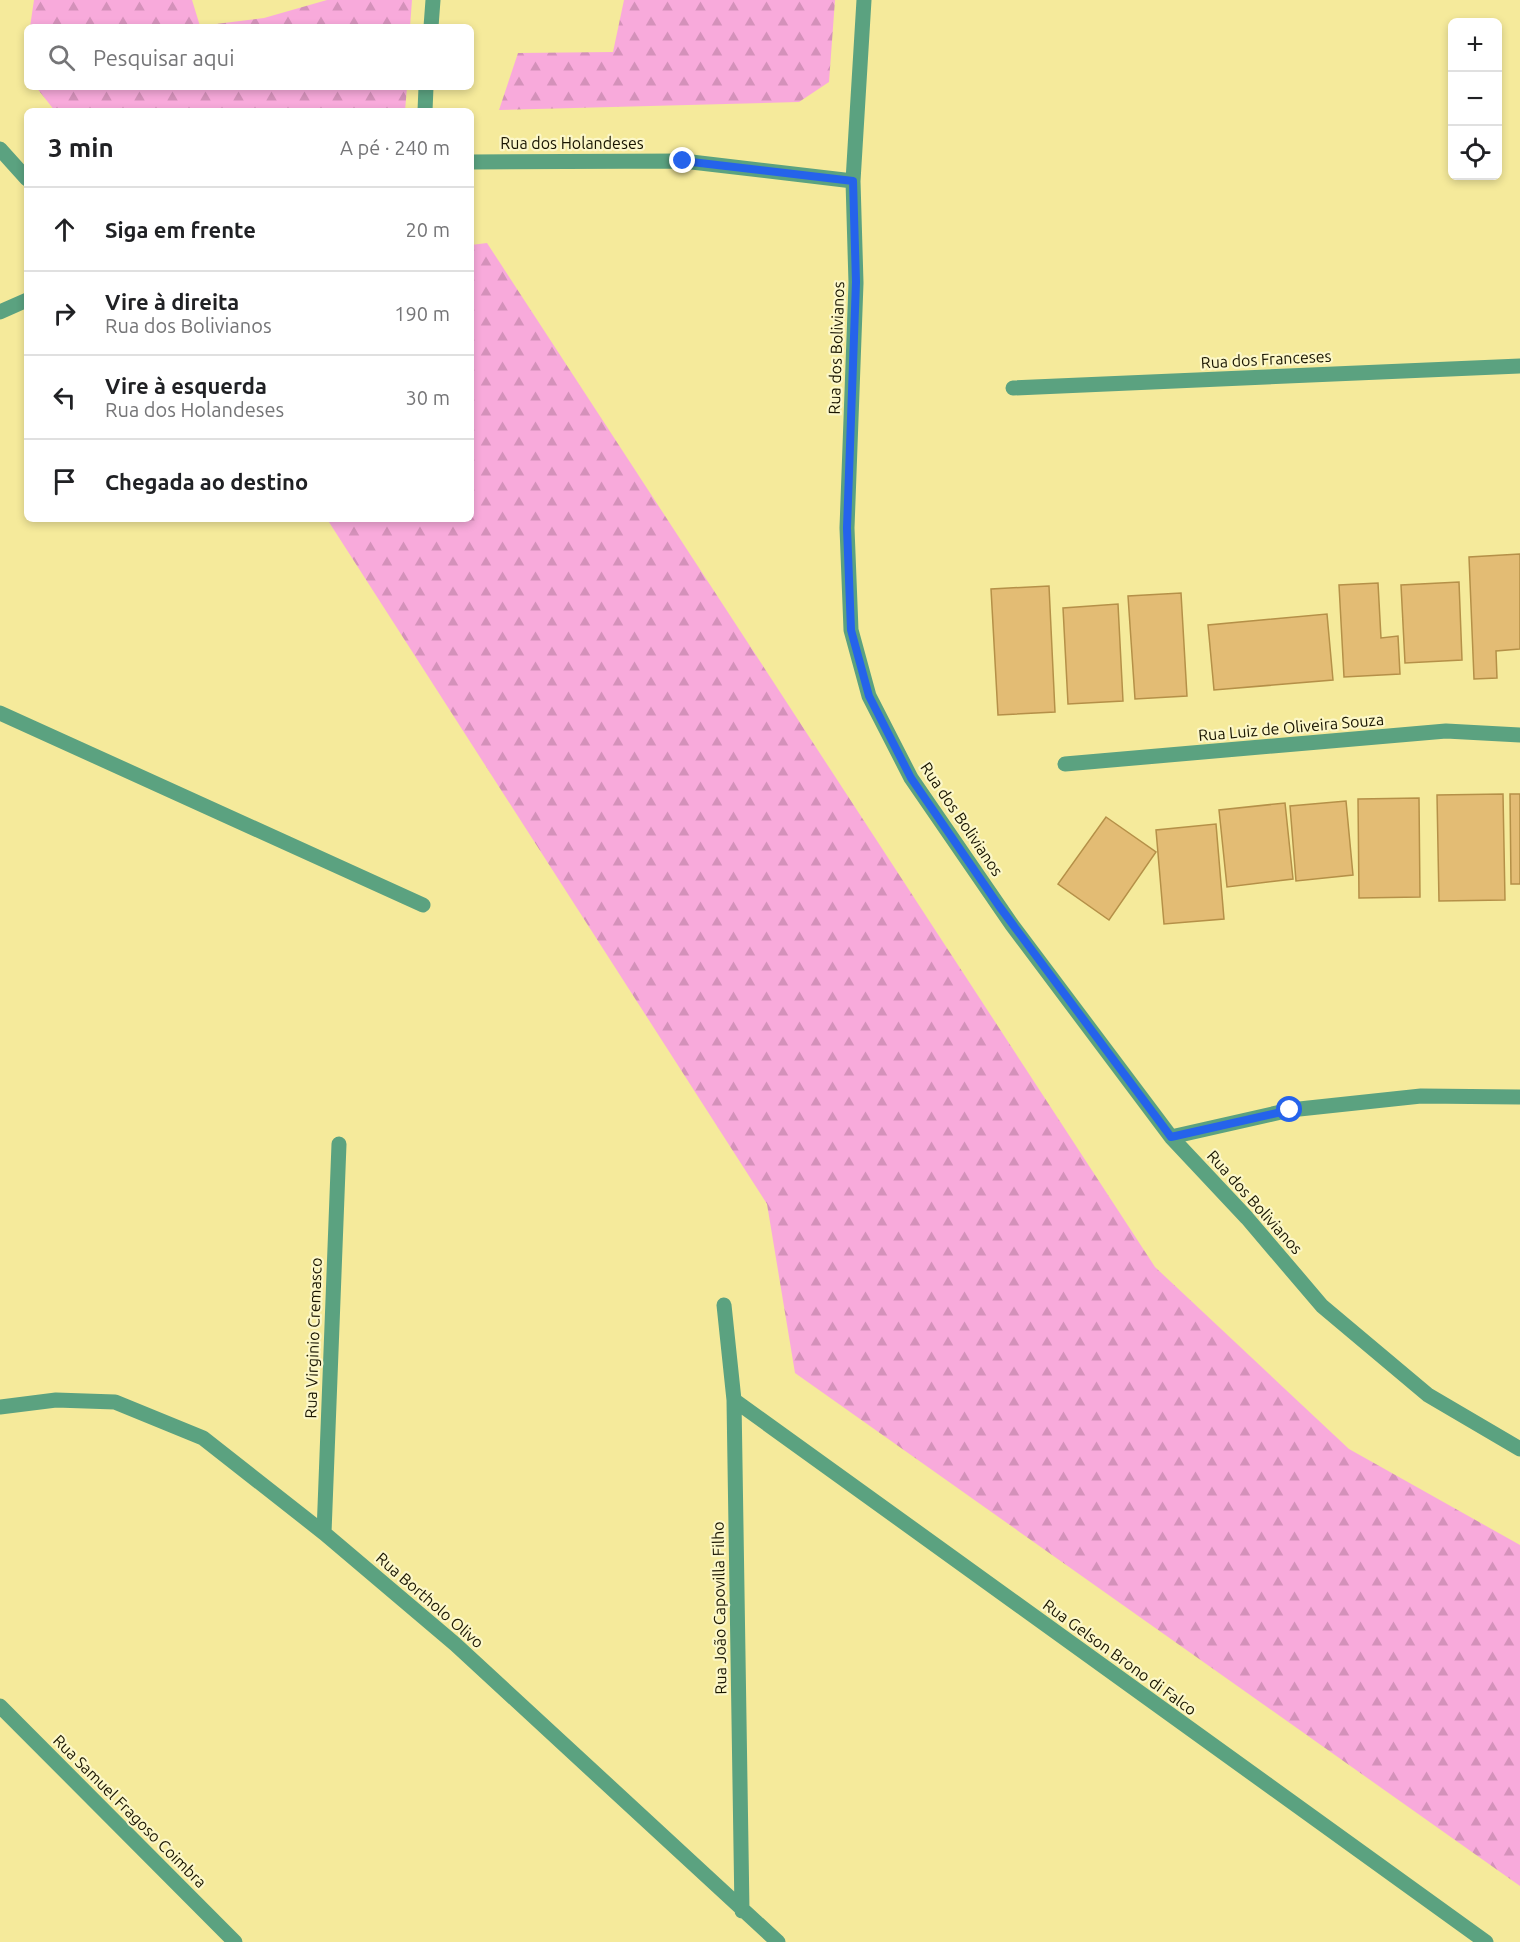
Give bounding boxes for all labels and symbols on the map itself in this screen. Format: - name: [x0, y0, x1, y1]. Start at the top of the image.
- street label: Rua dos Holandeses: [500, 134, 644, 152]
- route end: [669, 147, 695, 173]
- street label: Rua dos Bolivianos: [825, 281, 847, 415]
- street label: Rua dos Franceses: [1200, 347, 1332, 371]
- street label: Rua Luiz de Oliveira Souza: [1197, 710, 1385, 744]
- street label: Rua dos Bolivianos: [917, 759, 1007, 879]
- route start: [1276, 1096, 1302, 1122]
- street label: Rua dos Bolivianos: [1204, 1146, 1306, 1258]
- street label: Rua Virginio Cremasco: [301, 1257, 325, 1419]
- street label: Rua João Capovilla Filho: [708, 1521, 730, 1695]
- street label: Rua Bortholo Olivo: [373, 1549, 487, 1651]
- street label: Rua Gelson Brono di Falco: [1040, 1595, 1200, 1719]
- street label: Rua Samuel Fragoso Coimbra: [50, 1731, 210, 1891]

